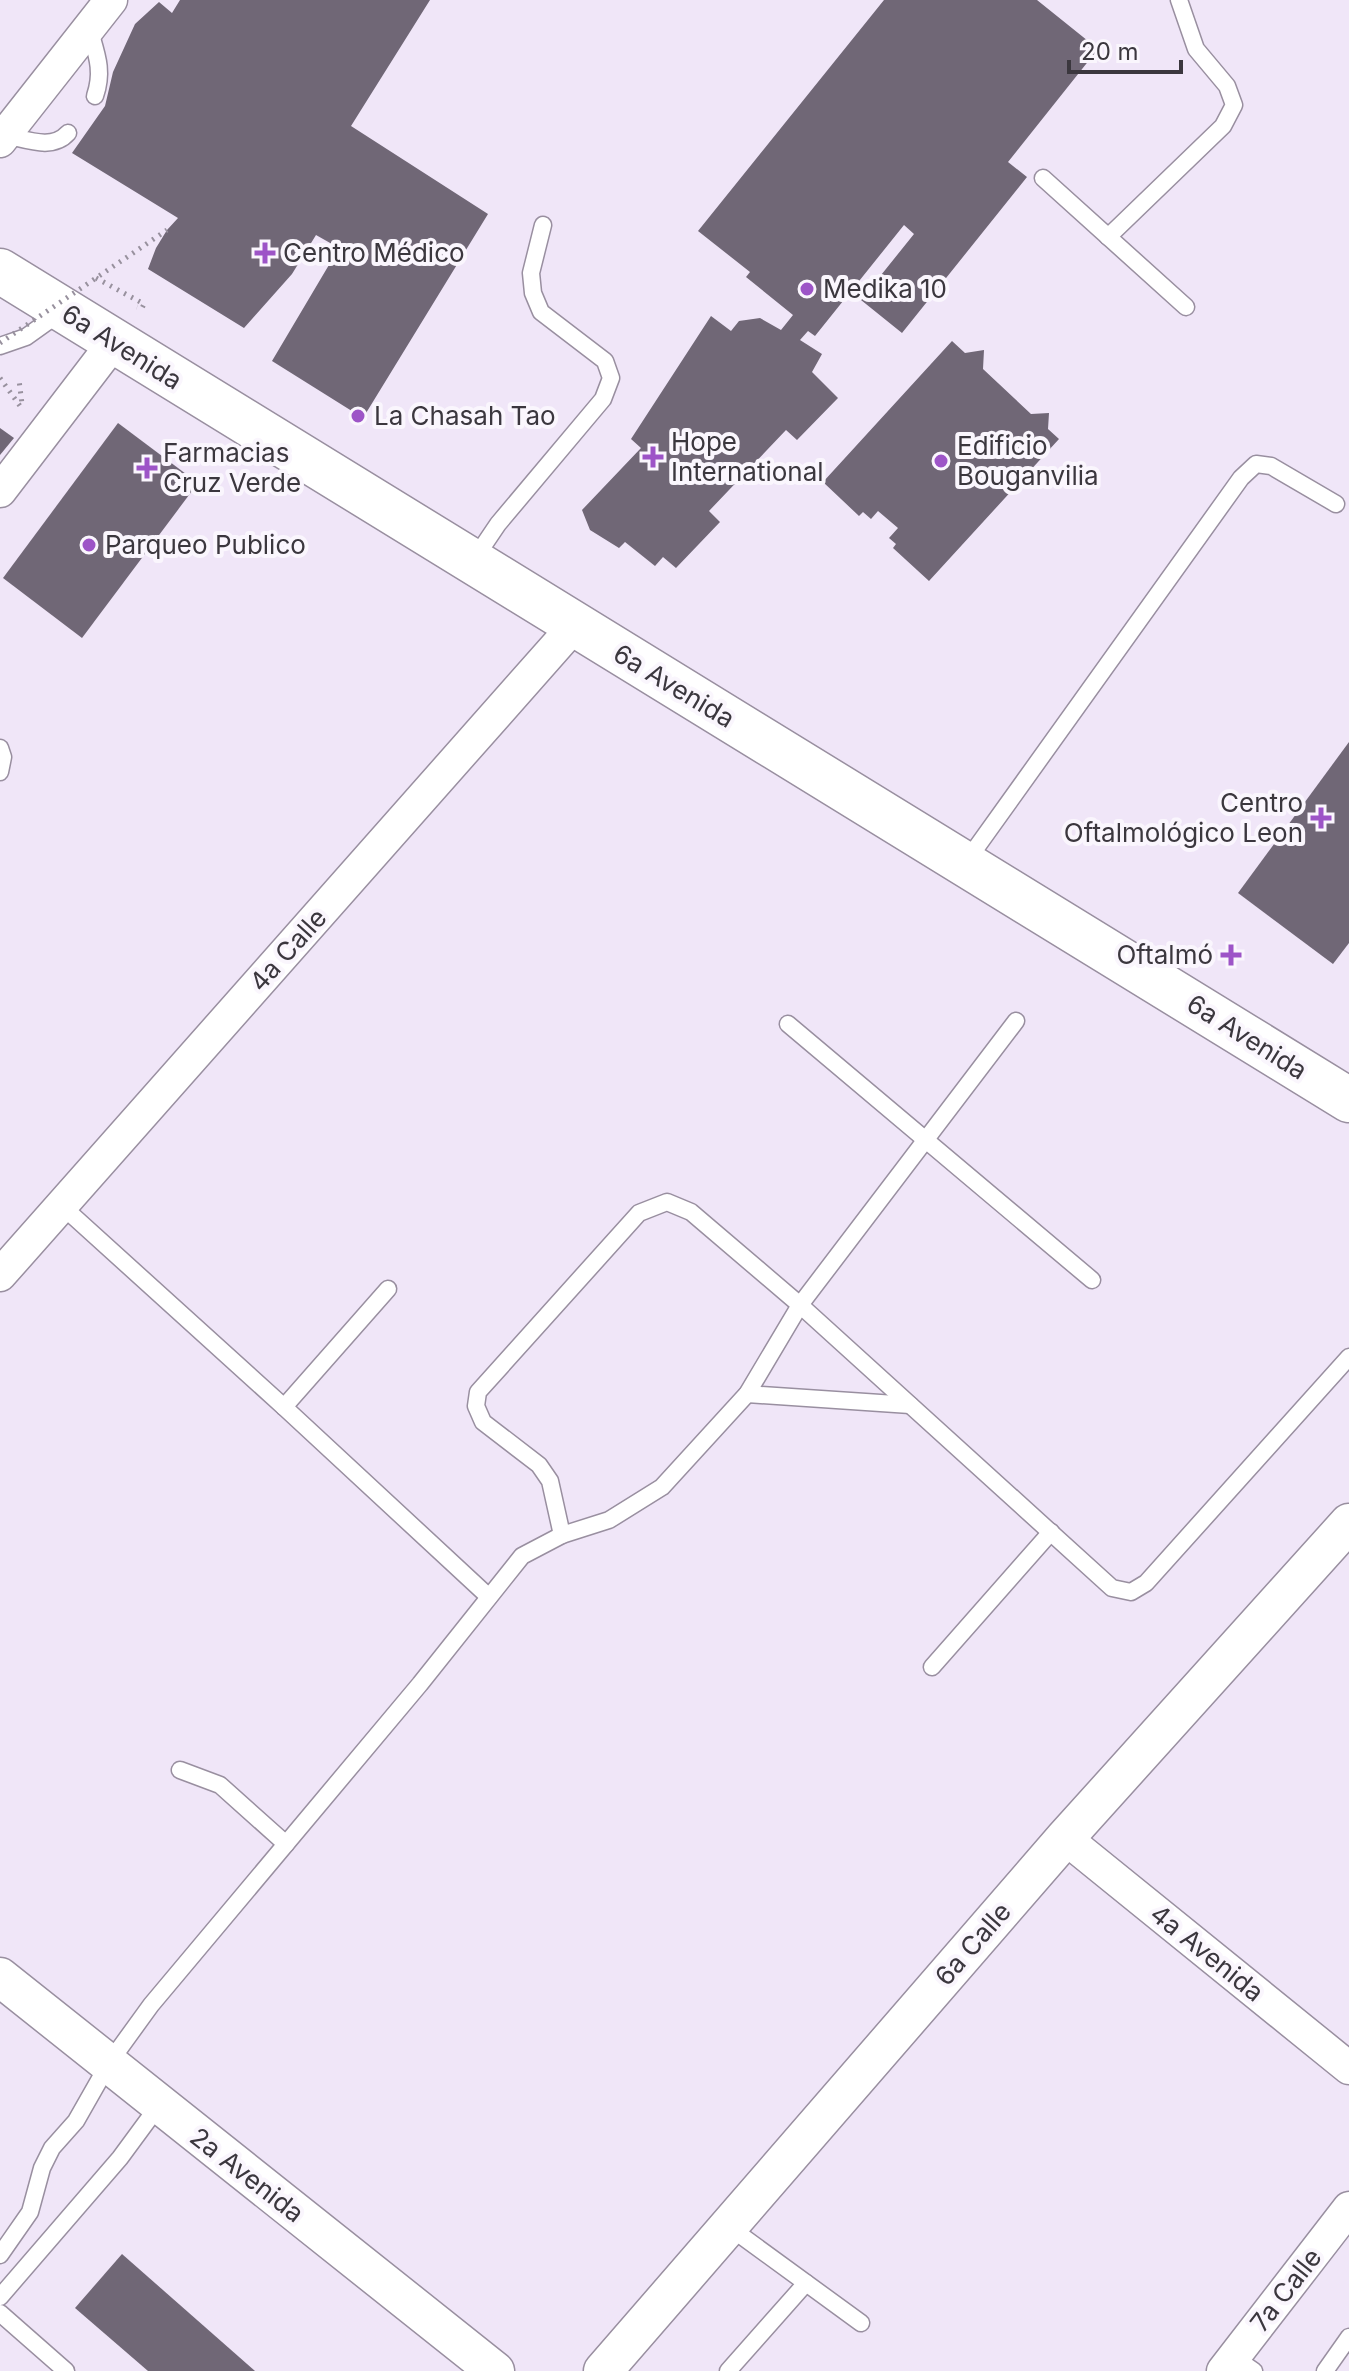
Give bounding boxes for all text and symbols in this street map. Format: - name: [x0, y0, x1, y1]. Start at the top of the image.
- scale bar: [1069, 24, 1181, 74]
- text: 20 m: [1081, 37, 1139, 66]
- place label: Centro Médico: [283, 237, 465, 268]
- marker: Centro Médico: [254, 242, 276, 264]
- place label: Medika 10: [823, 273, 947, 304]
- marker: Medika 10: [798, 280, 816, 298]
- street label: 6a Avenida: [57, 297, 188, 396]
- place label: La Chasah Tao: [374, 400, 556, 431]
- marker: La Chasah Tao: [349, 407, 367, 425]
- place label: Hope International: [671, 426, 824, 487]
- place label: Edificio Bouganvilia: [957, 430, 1099, 491]
- place label: Farmacias Cruz Verde: [163, 437, 301, 498]
- marker: Hope International: [642, 446, 664, 468]
- marker: Edificio Bouganvilia: [932, 452, 950, 470]
- marker: Farmacias Cruz Verde: [138, 459, 156, 477]
- place label: Parqueo Publico: [105, 529, 306, 560]
- marker: Parqueo Publico: [80, 536, 98, 554]
- street label: 6a Avenida: [608, 637, 740, 734]
- place label: Centro Oftalmológico Leon: [1064, 787, 1303, 848]
- marker: Centro Oftalmológico Leon: [1310, 807, 1332, 829]
- street label: 4a Calle: [243, 902, 333, 997]
- place label: Oftalmó: [1116, 939, 1213, 970]
- marker: Oftalmó: [1220, 944, 1242, 966]
- street label: 6a Avenida: [1182, 987, 1313, 1086]
- street label: 6a Calle: [928, 1896, 1017, 1991]
- street label: 4a Avenida: [1145, 1898, 1270, 2008]
- street label: 2a Avenida: [184, 2121, 310, 2228]
- street label: 7a Calle: [1244, 2242, 1328, 2337]

